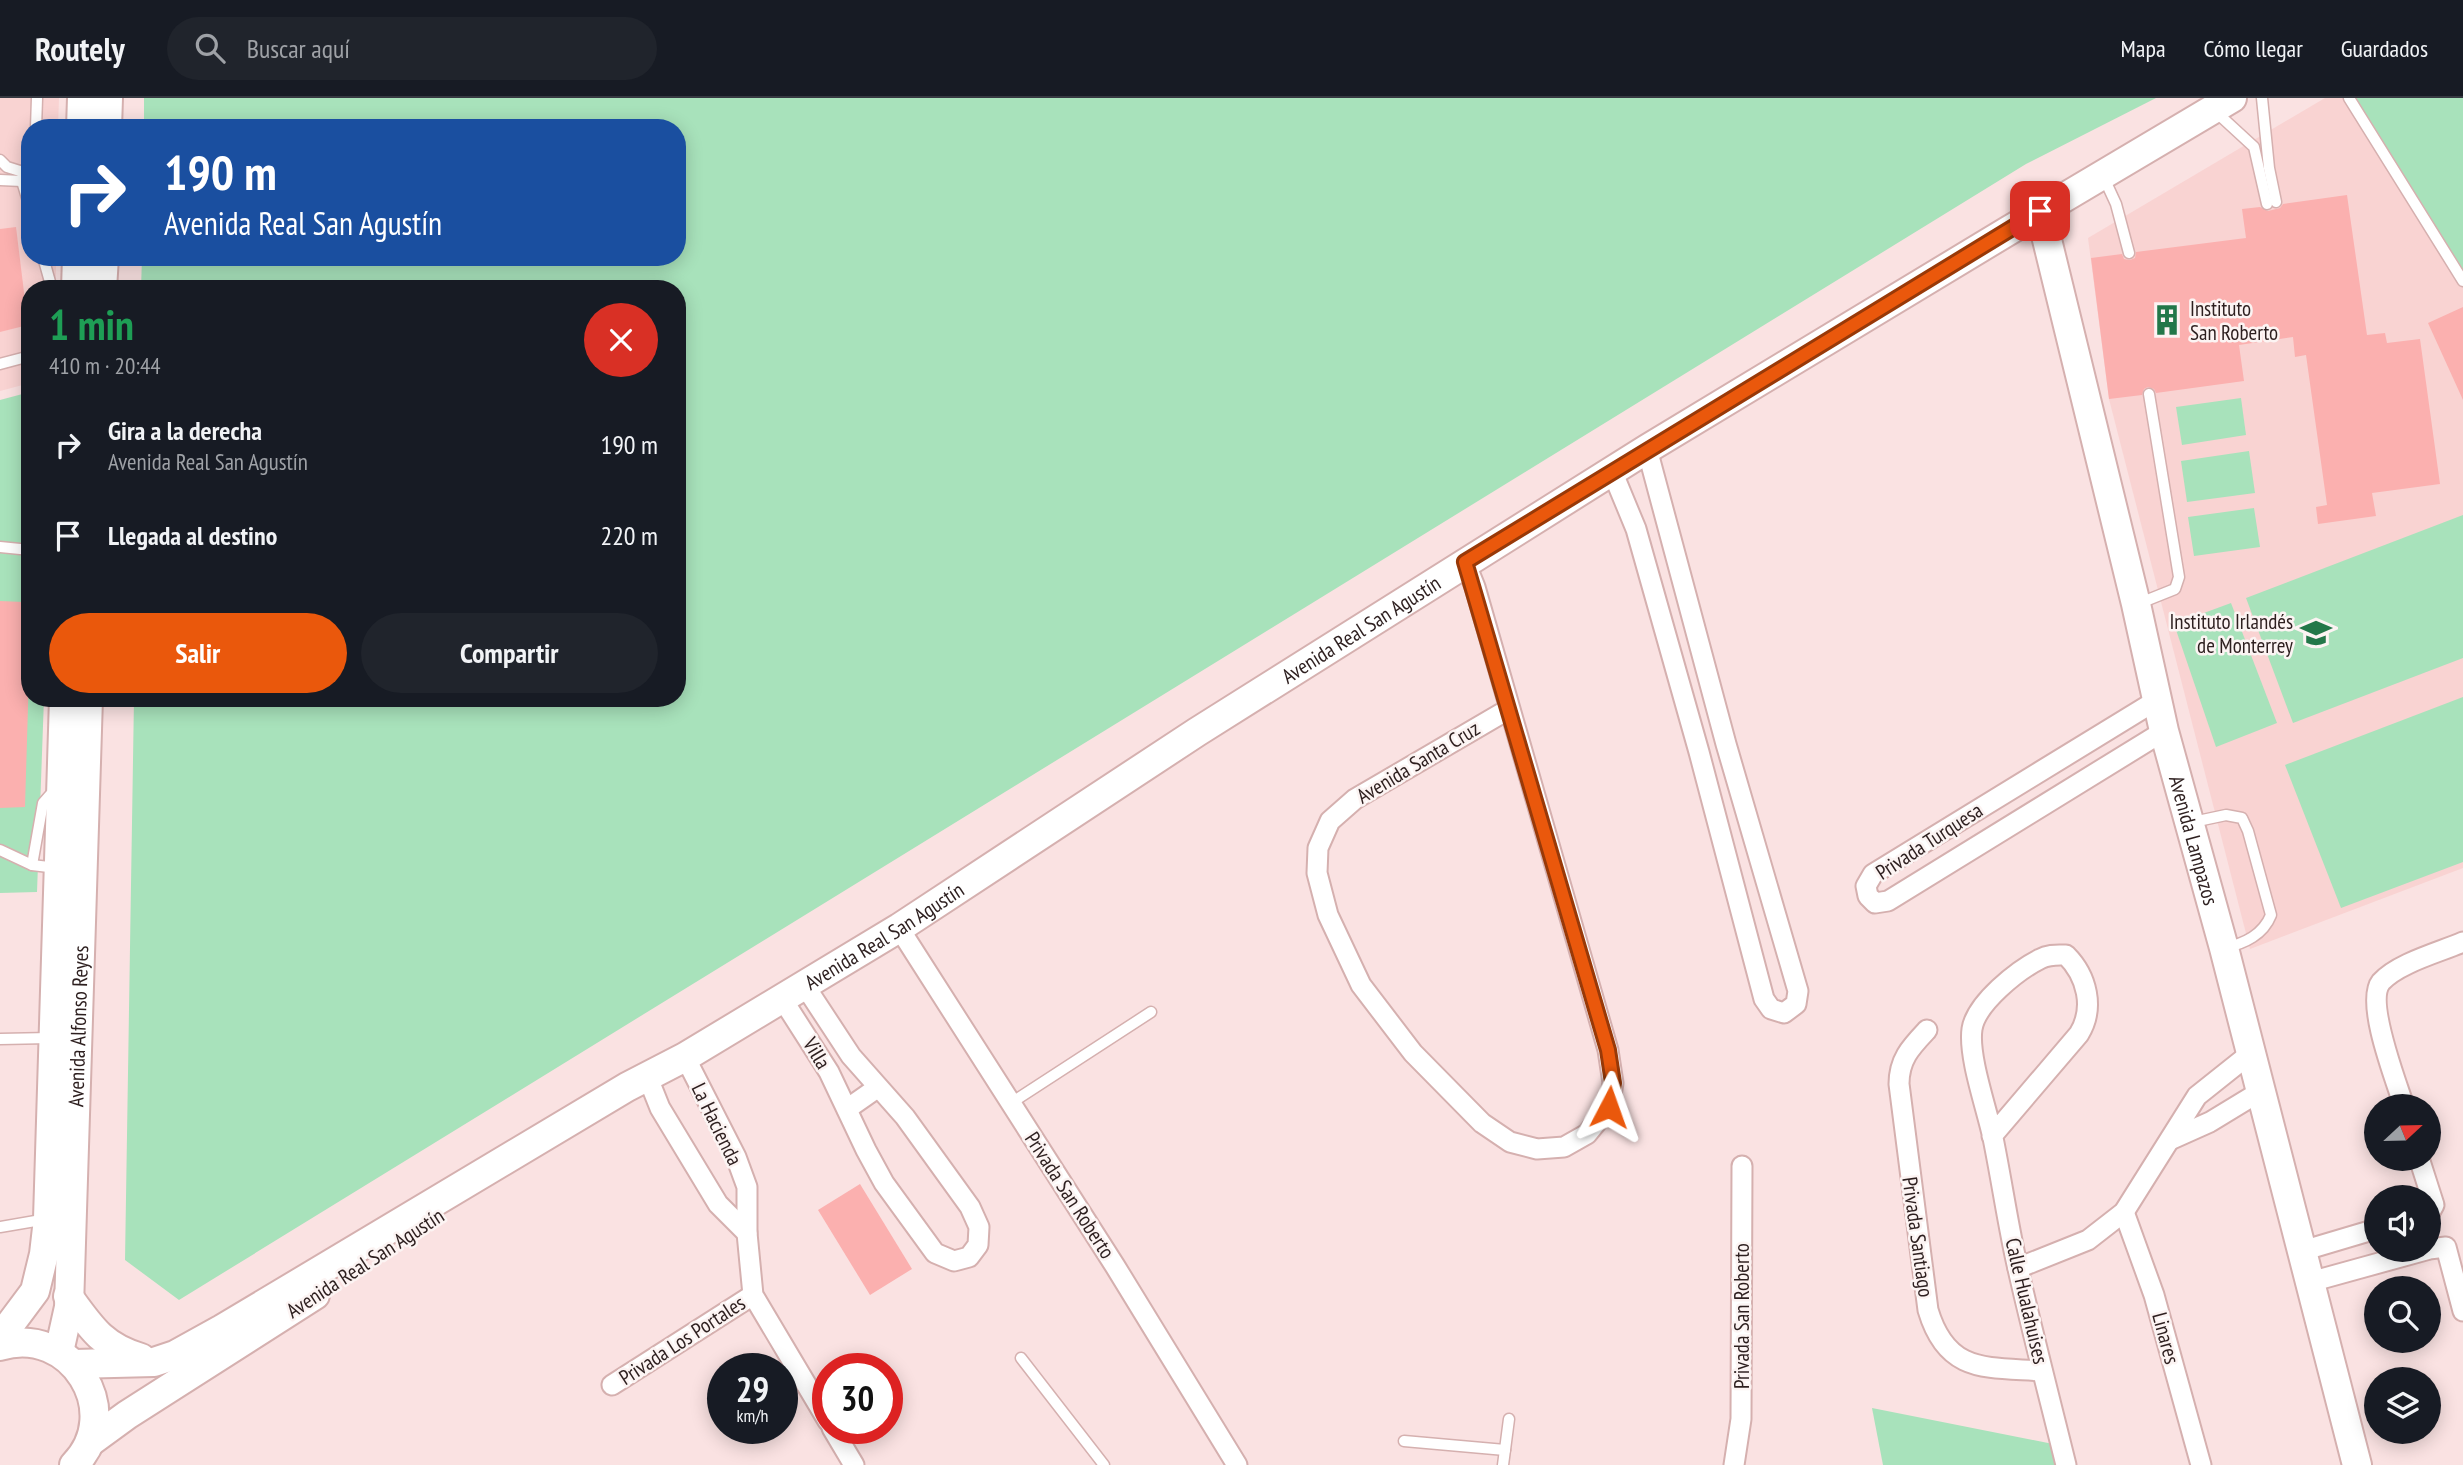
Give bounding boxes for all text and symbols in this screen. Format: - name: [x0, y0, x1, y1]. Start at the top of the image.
- search box: [167, 17, 657, 80]
- text: Routely: [35, 27, 125, 70]
- icon: search: [191, 29, 229, 67]
- text: Buscar aquí: [247, 32, 350, 65]
- text: Mapa: [2121, 33, 2166, 64]
- text: Cómo llegar: [2204, 33, 2303, 64]
- text: Guardados: [2341, 33, 2428, 64]
- text: 190 m: [164, 140, 277, 204]
- icon: right: [49, 147, 140, 238]
- pin: [2010, 181, 2070, 241]
- icon: arrive: [2021, 192, 2059, 230]
- text: Avenida Real San Agustín: [164, 202, 442, 244]
- place label: Instituto San Roberto: [2190, 295, 2278, 346]
- text: 1 min: [49, 297, 134, 352]
- button: close: [584, 303, 658, 377]
- building icon: Instituto San Roberto: [2150, 303, 2184, 337]
- text: 410 m · 20:44: [49, 351, 161, 380]
- text: Gira a la derecha: [108, 414, 262, 447]
- icon: right: [49, 426, 87, 464]
- text: 190 m: [600, 428, 658, 461]
- text: Avenida Real San Agustín: [108, 447, 308, 476]
- icon: arrive: [49, 517, 87, 555]
- text: Llegada al destino: [108, 519, 277, 552]
- text: 220 m: [600, 519, 658, 552]
- street label: Avenida Real San Agustín: [1276, 569, 1445, 689]
- place label: Instituto Irlandés de Monterrey: [2169, 608, 2293, 659]
- button: Salir: [49, 613, 347, 693]
- button: Compartir: [361, 613, 658, 693]
- school or university icon: Instituto Irlandés de Monterrey: [2299, 616, 2333, 650]
- street label: Avenida Santa Cruz: [1352, 715, 1484, 809]
- street label: Avenida Lampazos: [2163, 772, 2225, 908]
- street label: Privada Turquesa: [1870, 796, 1988, 886]
- street label: Avenida Real San Agustín: [799, 876, 969, 995]
- street label: Avenida Alfonso Reyes: [62, 945, 94, 1107]
- street label: Villa: [797, 1031, 837, 1074]
- position arrow: [1572, 1070, 1646, 1144]
- street label: La Hacienda: [685, 1078, 749, 1170]
- north arrow: [2364, 1094, 2441, 1171]
- map controls: [2364, 1094, 2441, 1444]
- street label: Privada San Roberto: [1019, 1126, 1121, 1264]
- street label: Privada Santiago: [1896, 1175, 1940, 1299]
- button: sound: [2364, 1185, 2441, 1262]
- street label: Avenida Real San Agustín: [281, 1202, 449, 1324]
- street label: Calle Hualahuises: [1999, 1235, 2055, 1367]
- street label: Privada San Roberto: [1728, 1243, 1755, 1389]
- button: search: [2364, 1276, 2441, 1353]
- street label: Privada Los Portales: [614, 1289, 750, 1391]
- street label: Linares: [2146, 1309, 2186, 1367]
- speed limit sign: 30: [812, 1353, 903, 1444]
- text: 29: [736, 1366, 769, 1412]
- button: layers: [2364, 1367, 2441, 1444]
- text: km/h: [737, 1404, 768, 1427]

